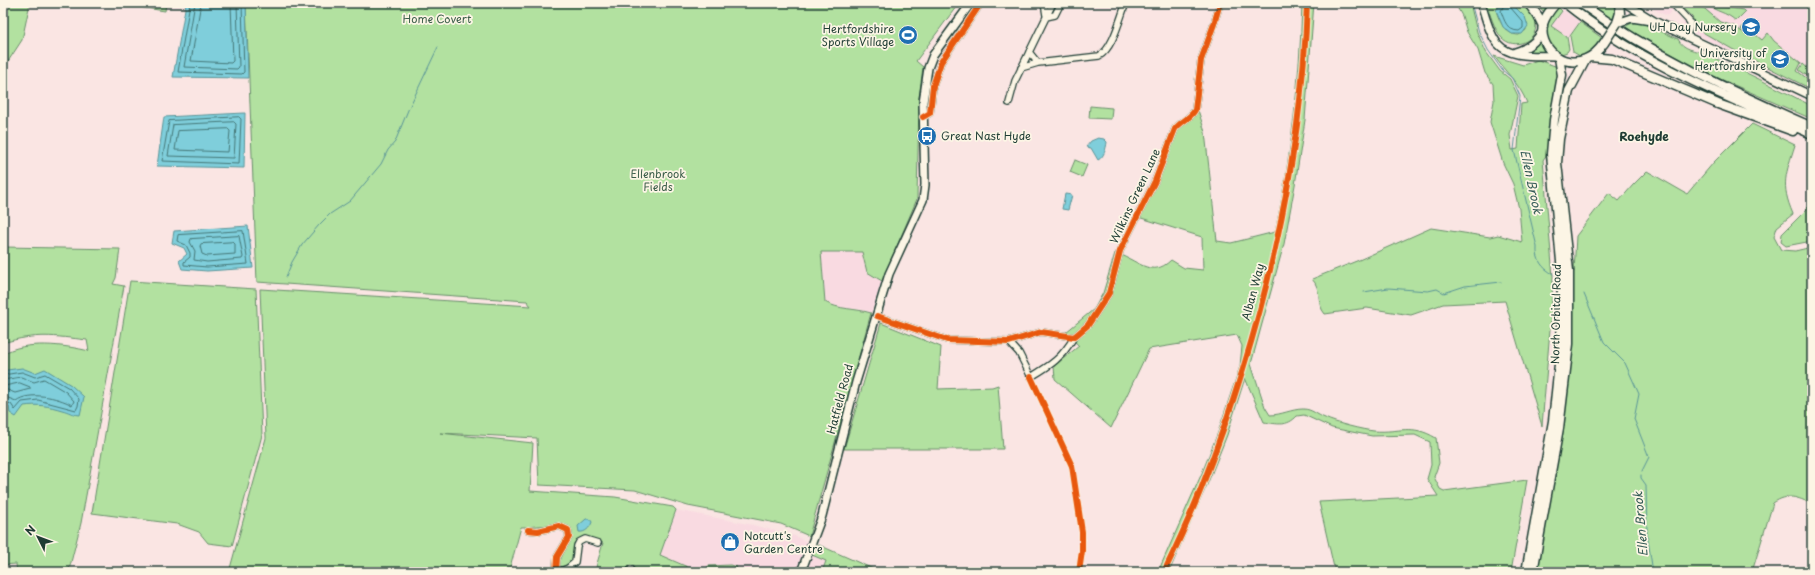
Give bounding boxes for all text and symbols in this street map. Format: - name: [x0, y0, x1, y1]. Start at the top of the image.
- park label: Home Covert: [403, 10, 472, 27]
- school or university icon: UH Day Nursery: [1740, 16, 1762, 38]
- place label: UH Day Nursery: [1649, 18, 1737, 35]
- place label: Hertfordshire Sports Village: [822, 20, 894, 50]
- sports icon: Hertfordshire Sports Village: [897, 24, 919, 46]
- place label: University of Hertfordshire: [1695, 44, 1768, 74]
- school or university icon: University of Hertfordshire: [1769, 48, 1791, 70]
- bus stop icon: Great Nast Hyde: [916, 125, 938, 147]
- place label: Great Nast Hyde: [941, 127, 1031, 144]
- district label: Roehyde: [1619, 127, 1669, 145]
- street label: Wilkins Green Lane: [1105, 145, 1164, 246]
- water label: Ellen Brook: [1516, 148, 1548, 217]
- park label: Ellenbrook Fields: [630, 165, 686, 195]
- street label: Alban Way: [1237, 261, 1268, 322]
- street label: North Orbital Road: [1546, 264, 1565, 364]
- street label: Hatfield Road: [822, 362, 857, 436]
- water label: Ellen Brook: [1628, 490, 1652, 557]
- north arrow: [18, 517, 58, 557]
- text: N: [21, 521, 40, 539]
- place label: Notcutt's Garden Centre: [744, 527, 823, 557]
- shop icon: Notcutt's Garden Centre: [719, 531, 741, 553]

